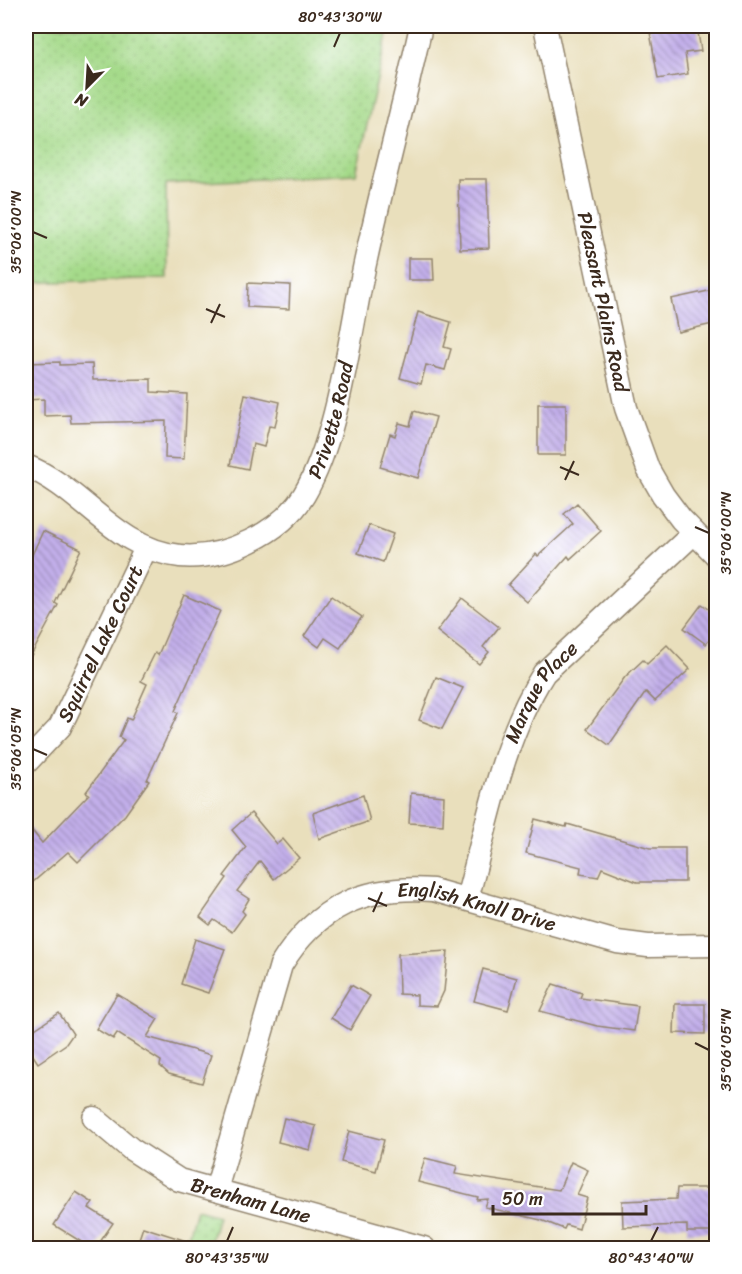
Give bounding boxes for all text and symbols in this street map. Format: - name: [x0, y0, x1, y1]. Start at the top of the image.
- text: 80°43'30"W: [298, 4, 382, 30]
- north arrow: [57, 57, 117, 117]
- text: N: [69, 84, 93, 116]
- text: 35°06'00"N: [3, 190, 29, 273]
- street label: Pleasant Plains Road: [567, 208, 640, 397]
- street label: Privette Road: [297, 357, 364, 484]
- text: 35°06'00"N: [713, 491, 739, 574]
- street label: Squirrel Lake Court: [47, 559, 153, 728]
- street label: Marque Place: [494, 632, 586, 748]
- text: 35°06'05"N: [3, 707, 29, 790]
- street label: English Knoll Drive: [396, 872, 560, 941]
- text: 35°06'05"N: [713, 1008, 739, 1091]
- street label: Brenham Lane: [187, 1167, 315, 1233]
- scale bar: [493, 1178, 646, 1216]
- text: 50 m: [502, 1183, 543, 1215]
- text: 80°43'35"W: [185, 1245, 269, 1271]
- text: 80°43'40"W: [609, 1245, 694, 1271]

